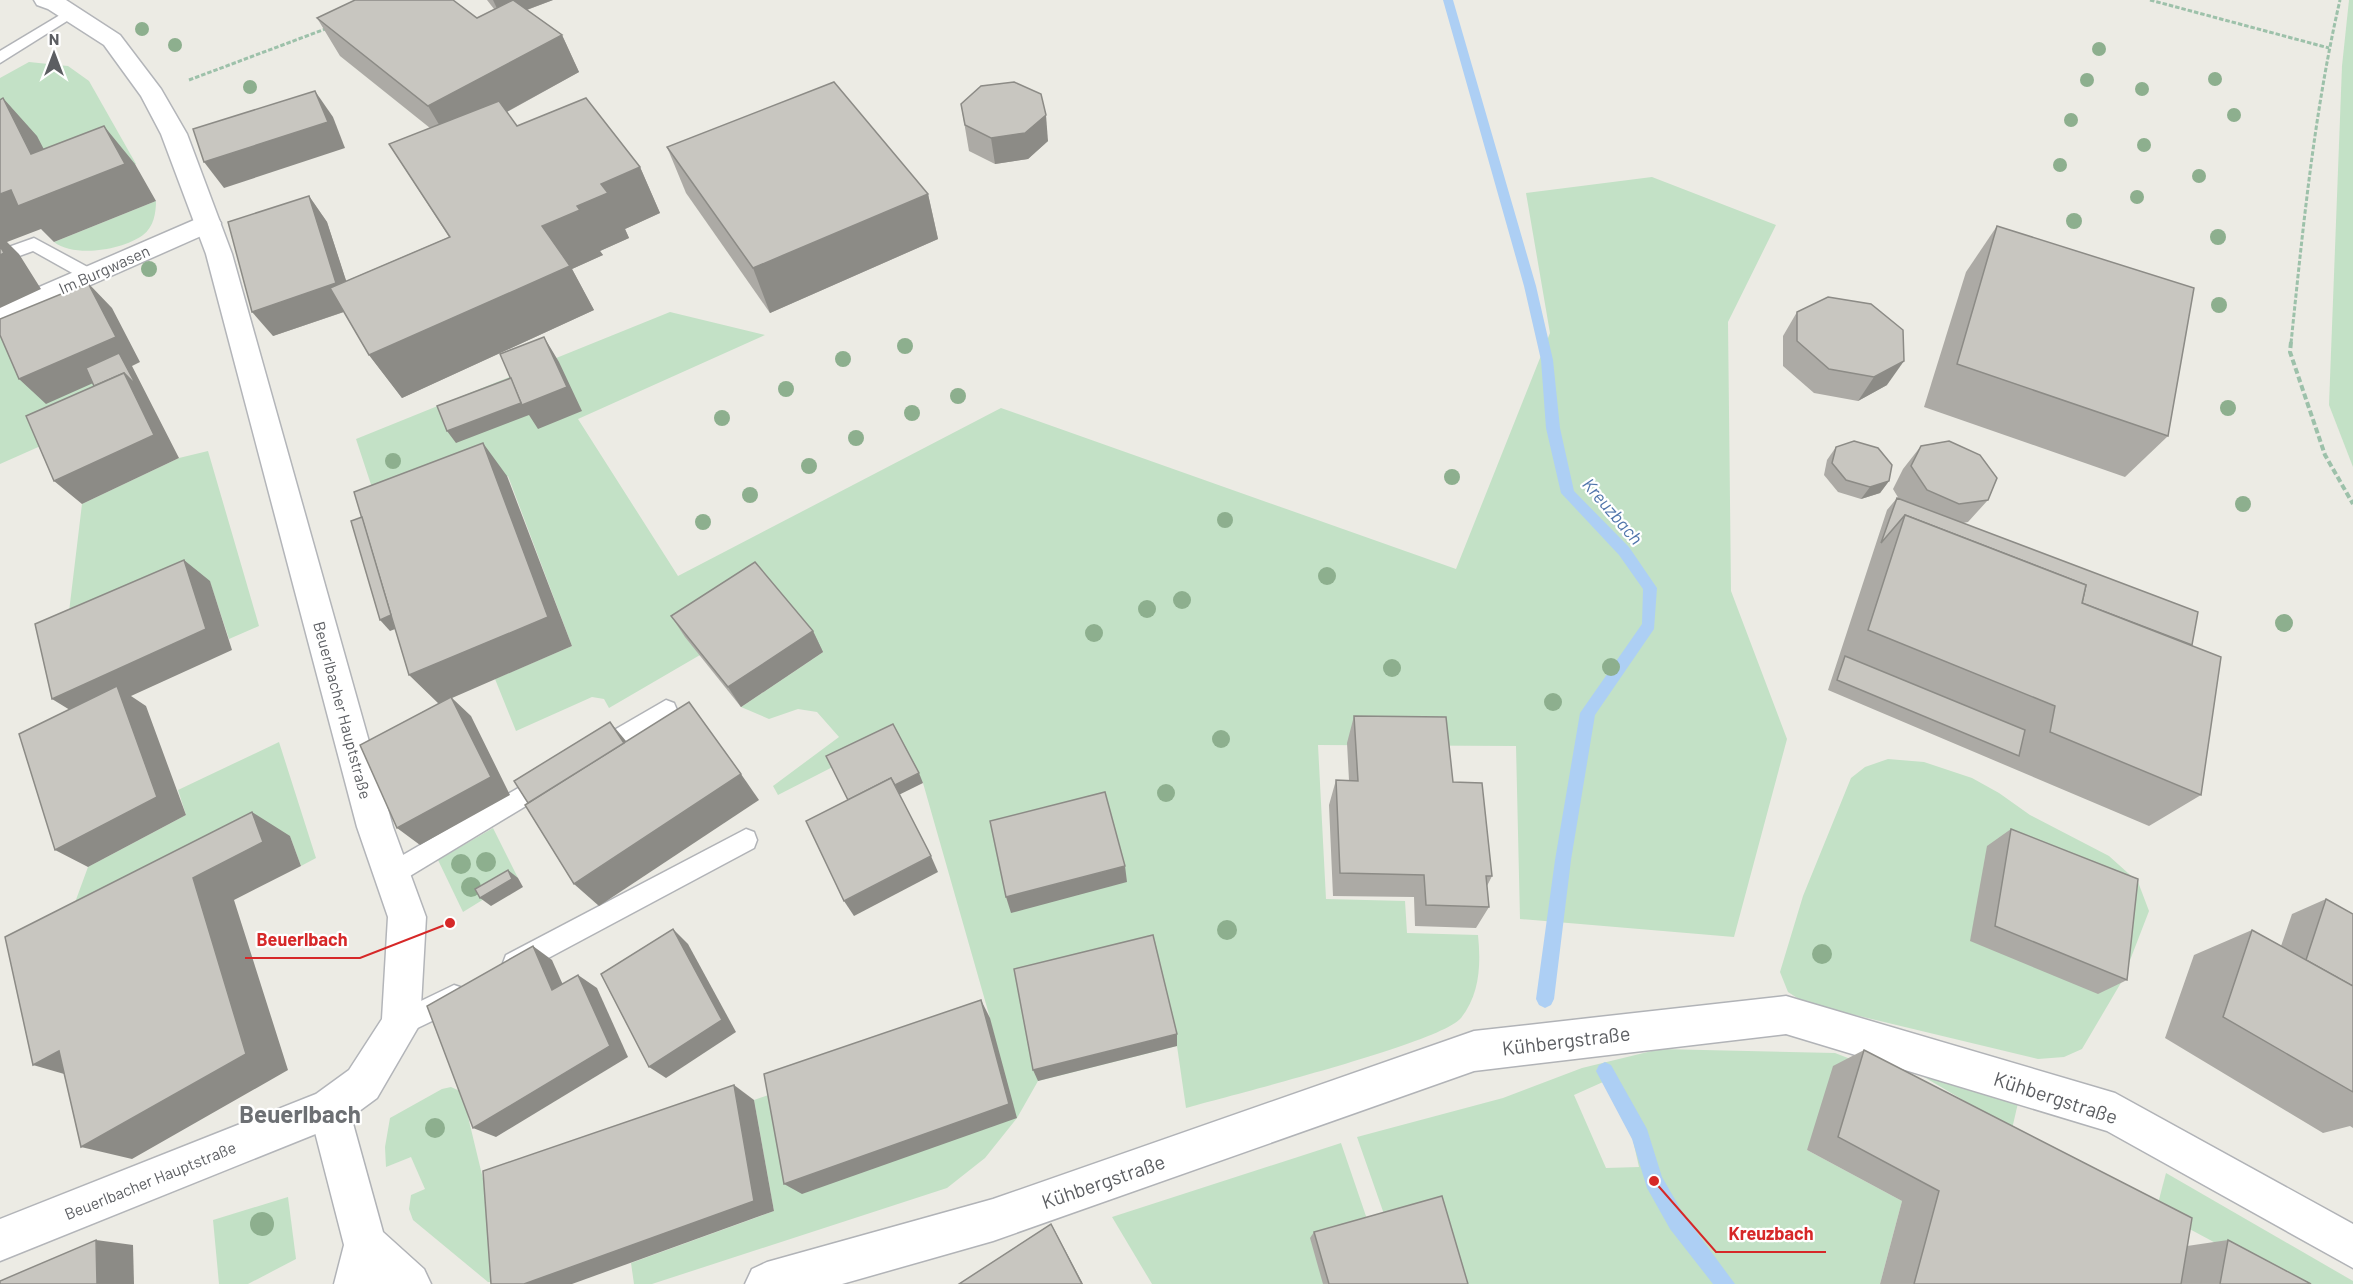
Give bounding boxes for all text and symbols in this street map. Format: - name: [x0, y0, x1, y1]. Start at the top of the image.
- north arrow: [24, 24, 84, 84]
- text: N: [49, 29, 59, 48]
- street label: Im Burgwasen: [56, 240, 152, 298]
- water label: Kreuzbach: [1578, 473, 1648, 549]
- street label: Beuerlbacher Hauptstraße: [310, 619, 376, 801]
- callout: Beuerlbach: [245, 922, 360, 958]
- text: Beuerlbach: [256, 928, 348, 950]
- street label: Kühbergstraße: [1501, 1020, 1631, 1060]
- street label: Kühbergstraße: [1991, 1066, 2121, 1128]
- district label: Beuerlbach: [239, 1099, 361, 1128]
- street label: Beuerlbacher Hauptstraße: [61, 1137, 239, 1223]
- street label: Kühbergstraße: [1038, 1149, 1168, 1213]
- callout: Kreuzbach: [1716, 1216, 1826, 1252]
- text: Kreuzbach: [1728, 1222, 1814, 1244]

